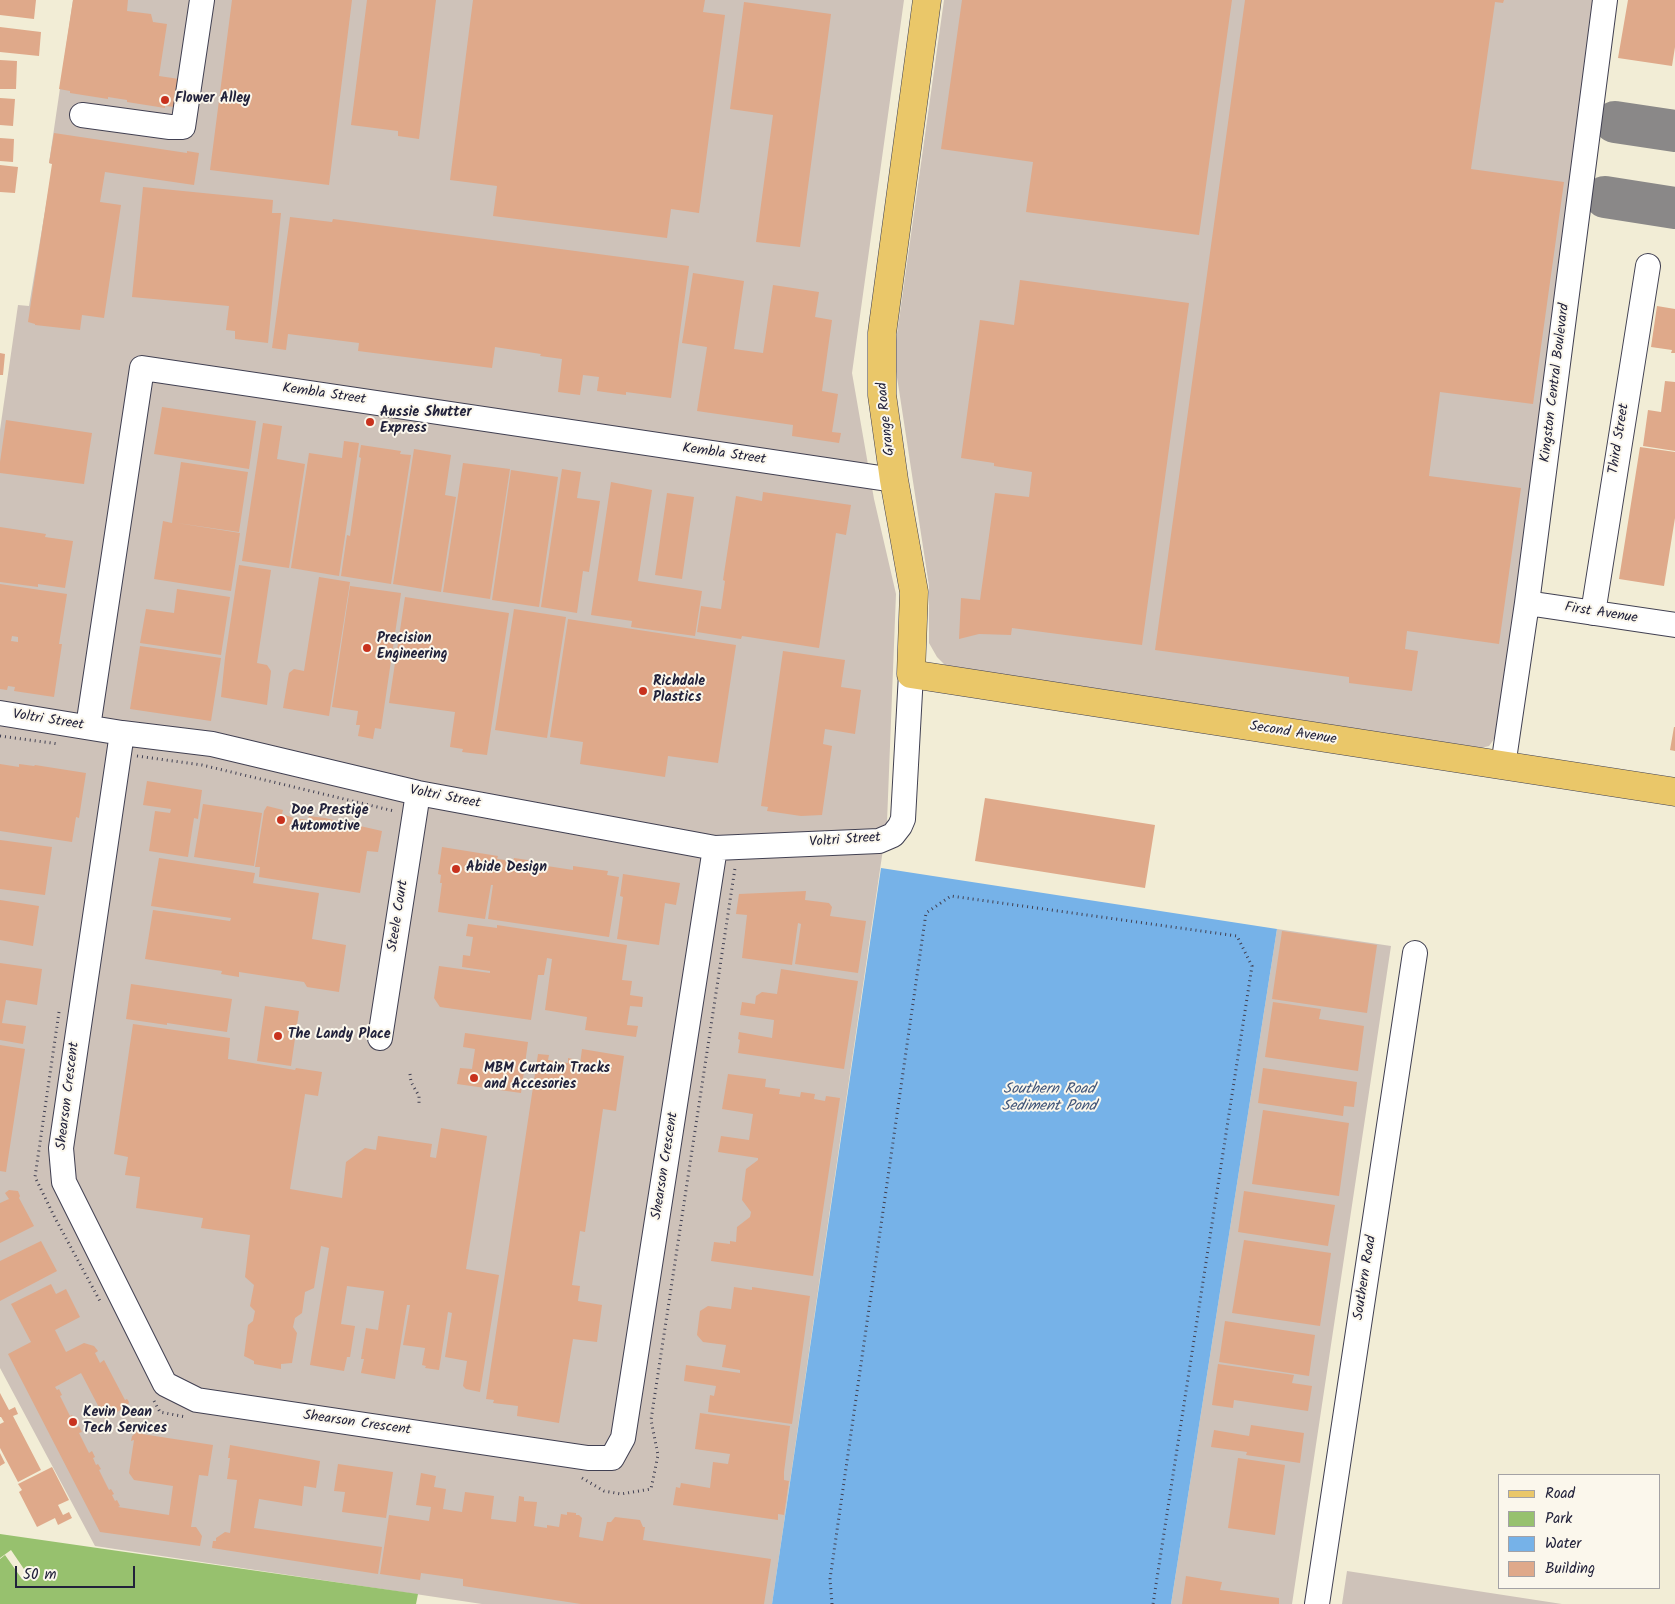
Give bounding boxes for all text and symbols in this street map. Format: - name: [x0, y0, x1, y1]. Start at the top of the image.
- place label: Flower Alley: [175, 92, 250, 108]
- marker: Flower Alley: [159, 94, 171, 106]
- street label: Kingston Central Boulevard: [1538, 303, 1574, 463]
- street label: Kembla Street: [281, 381, 367, 409]
- street label: Grange Road: [875, 381, 899, 457]
- street label: Third Street: [1606, 403, 1634, 475]
- place label: Aussie Shutter Express: [380, 406, 472, 438]
- marker: Aussie Shutter Express: [364, 416, 376, 428]
- street label: Kembla Street: [681, 441, 767, 469]
- street label: First Avenue: [1563, 600, 1639, 628]
- place label: Precision Engineering: [377, 632, 447, 664]
- marker: Precision Engineering: [361, 642, 373, 654]
- place label: Richdale Plastics: [653, 675, 705, 708]
- marker: Richdale Plastics: [637, 685, 649, 697]
- street label: Voltri Street: [11, 707, 85, 735]
- street label: Second Avenue: [1248, 719, 1338, 749]
- street label: Voltri Street: [408, 783, 482, 813]
- place label: Doe Prestige Automotive: [291, 804, 369, 836]
- marker: Doe Prestige Automotive: [275, 814, 287, 826]
- street label: Voltri Street: [809, 830, 881, 852]
- place label: Abide Design: [466, 861, 547, 877]
- marker: Abide Design: [450, 863, 462, 875]
- street label: Steele Court: [385, 879, 413, 953]
- place label: The Landy Place: [288, 1028, 391, 1044]
- marker: The Landy Place: [272, 1030, 284, 1042]
- street label: Shearson Crescent: [54, 1041, 84, 1151]
- place label: MBM Curtain Tracks and Accesories: [484, 1062, 610, 1094]
- marker: MBM Curtain Tracks and Accesories: [468, 1072, 480, 1084]
- water label: Southern Road Sediment Pond: [1002, 1081, 1096, 1116]
- street label: Shearson Crescent: [649, 1111, 683, 1221]
- street label: Southern Road: [1351, 1234, 1381, 1322]
- place label: Kevin Dean Tech Services: [83, 1406, 167, 1438]
- street label: Shearson Crescent: [302, 1408, 412, 1440]
- marker: Kevin Dean Tech Services: [67, 1416, 79, 1428]
- legend: [1498, 1474, 1660, 1589]
- text: Road: [1545, 1482, 1575, 1506]
- text: Park: [1545, 1507, 1572, 1531]
- text: Water: [1545, 1532, 1581, 1556]
- scale bar: [18, 1556, 138, 1588]
- text: Building: [1545, 1557, 1595, 1581]
- text: 50 m: [23, 1563, 57, 1587]

